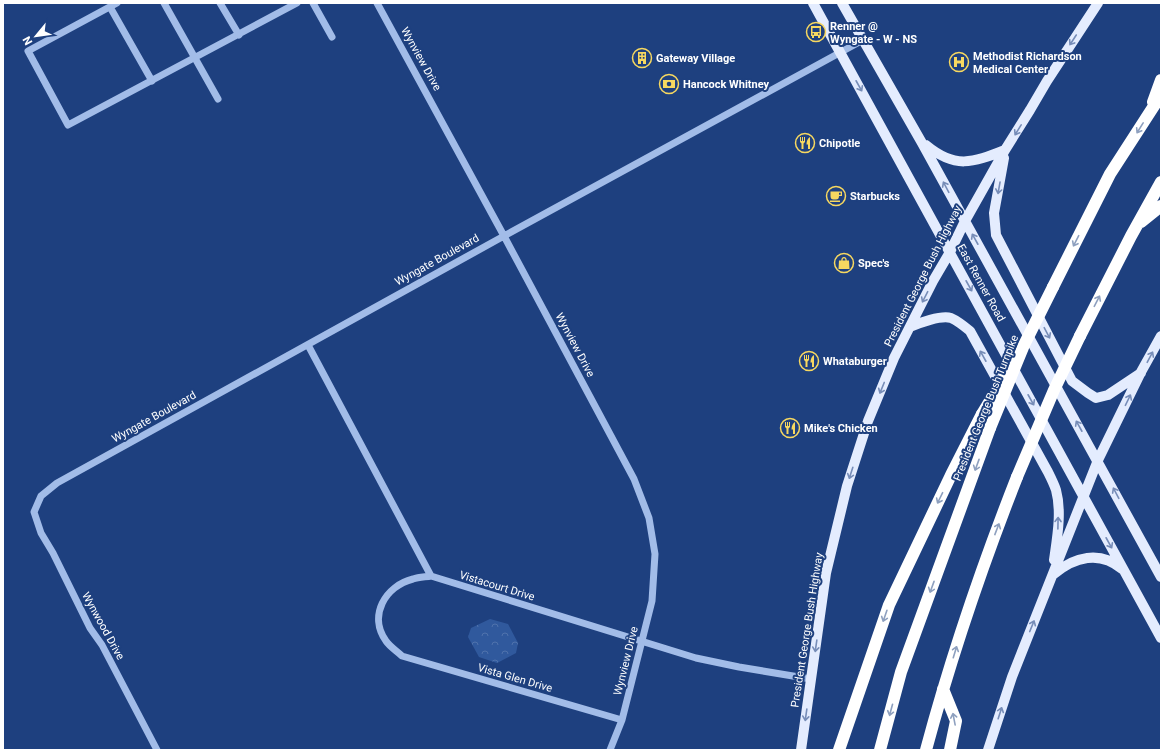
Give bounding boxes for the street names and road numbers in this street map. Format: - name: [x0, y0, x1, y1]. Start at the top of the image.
- street label: Wynview Drive: [398, 25, 444, 93]
- street label: President George Bush Highway: [882, 203, 965, 349]
- street label: Wyngate Boulevard: [393, 232, 481, 288]
- street label: East Renner Road: [954, 242, 1008, 324]
- street label: Wynview Drive: [553, 311, 597, 379]
- street label: President George Bush Turnpike: [951, 333, 1021, 483]
- street label: Wyngate Boulevard: [110, 389, 198, 445]
- street label: President George Bush Highway: [788, 551, 826, 708]
- street label: Vistacourt Drive: [458, 568, 536, 604]
- street label: Wynwood Drive: [79, 590, 127, 662]
- street label: Wynview Drive: [611, 625, 641, 697]
- street label: Vista Glen Drive: [476, 661, 554, 695]

